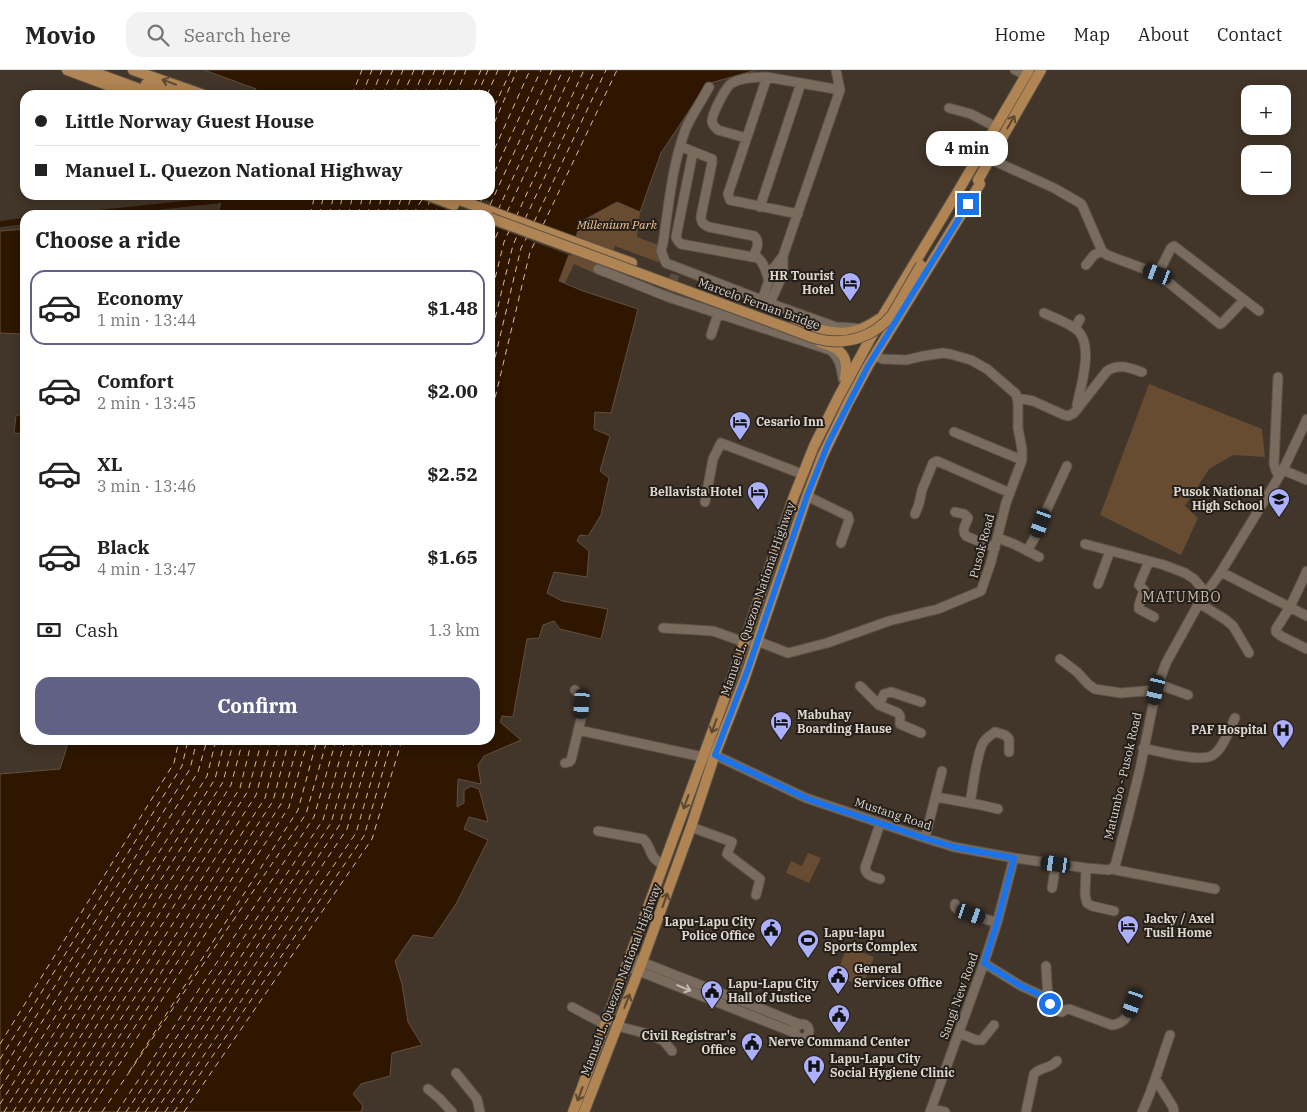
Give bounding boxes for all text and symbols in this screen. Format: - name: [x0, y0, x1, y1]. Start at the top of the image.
- search box: [126, 12, 476, 57]
- text: Movio: [25, 19, 96, 51]
- icon: search: [144, 21, 172, 49]
- text: Search here: [184, 23, 291, 47]
- text: Home: [994, 23, 1046, 46]
- text: Map: [1074, 23, 1110, 46]
- text: About: [1138, 23, 1189, 46]
- text: Contact: [1217, 23, 1282, 46]
- one-way arrow: [162, 77, 177, 86]
- map controls: [1241, 85, 1291, 195]
- button: +: [1241, 85, 1291, 135]
- text: Little Norway Guest House: [65, 109, 314, 133]
- one-way arrow: [1007, 116, 1017, 130]
- callout: 4 min: [927, 132, 1009, 166]
- text: 4 min: [945, 138, 989, 158]
- button: −: [1241, 145, 1291, 195]
- text: Manuel L. Quezon National Highway: [65, 158, 403, 182]
- route end: [957, 193, 979, 215]
- park label: Millenium Park: [576, 217, 658, 232]
- text: Choose a ride: [35, 225, 181, 254]
- car: [1141, 262, 1174, 286]
- place label: HR Tourist Hotel: [769, 268, 835, 297]
- hotel icon: HR Tourist Hotel: [838, 271, 862, 302]
- street label: Marcelo Fernan Bridge: [696, 274, 822, 333]
- icon: car: [37, 285, 82, 330]
- text: Economy: [97, 286, 183, 310]
- text: $1.48: [427, 296, 478, 320]
- text: 1 min · 13:44: [97, 310, 196, 330]
- icon: car: [37, 368, 82, 413]
- text: Comfort: [97, 369, 174, 393]
- text: $2.00: [427, 379, 478, 403]
- text: 2 min · 13:45: [97, 393, 196, 413]
- hotel icon: Cesario Inn: [728, 410, 752, 441]
- place label: Cesario Inn: [756, 414, 824, 429]
- icon: car: [37, 451, 82, 496]
- text: XL: [97, 452, 123, 476]
- text: $2.52: [427, 462, 478, 486]
- text: 3 min · 13:46: [97, 476, 196, 496]
- hotel icon: Bellavista Hotel: [746, 480, 770, 511]
- place label: Bellavista Hotel: [649, 484, 742, 499]
- place label: Pusok National High School: [1173, 484, 1263, 513]
- school or university icon: Pusok National High School: [1267, 487, 1291, 518]
- street label: Manuel L. Quezon National Highway: [717, 499, 798, 698]
- car: [1028, 506, 1053, 540]
- street label: Pusok Road: [966, 512, 997, 580]
- icon: car: [37, 534, 82, 579]
- text: Black: [97, 535, 149, 559]
- text: $1.65: [427, 545, 478, 569]
- text: 4 min · 13:47: [97, 559, 196, 579]
- district label: MATUMBO: [1142, 588, 1222, 606]
- icon: cash: [35, 616, 63, 644]
- text: Cash: [75, 618, 119, 642]
- text: 1.3 km: [428, 620, 480, 640]
- car: [1145, 674, 1166, 706]
- button: Confirm: [35, 677, 480, 735]
- car: [573, 689, 590, 719]
- place label: Mabuhay Boarding Hause: [797, 707, 892, 736]
- hotel icon: Mabuhay Boarding Hause: [769, 710, 793, 741]
- street label: Matumbo - Pusok Road: [1101, 711, 1144, 841]
- one-way arrow: [709, 718, 718, 733]
- hospital icon: PAF Hospital: [1271, 718, 1295, 749]
- place label: PAF Hospital: [1191, 722, 1267, 737]
- one-way arrow: [681, 794, 690, 809]
- street label: Mustang Road: [853, 794, 934, 833]
- car: [1040, 854, 1071, 874]
- street label: Manuel L. Quezon National Highway: [577, 881, 664, 1078]
- one-way arrow: [661, 893, 670, 908]
- car: [954, 902, 987, 926]
- place label: Jacky / Axel Tusil Home: [1144, 911, 1214, 940]
- place label: Lapu-Lapu City Police Office: [665, 914, 755, 943]
- hotel icon: Jacky / Axel Tusil Home: [1116, 914, 1140, 945]
- public building icon: Lapu-Lapu City Police Office: [759, 917, 783, 948]
- place label: Lapu-lapu Sports Complex: [824, 925, 917, 954]
- sports icon: Lapu-lapu Sports Complex: [796, 928, 820, 959]
- street label: Sangi New Road: [936, 951, 981, 1041]
- place label: General Services Office: [854, 961, 942, 990]
- public building icon: General Services Office: [826, 964, 850, 995]
- place label: Lapu-Lapu City Hall of Justice: [728, 976, 819, 1005]
- public building icon: Lapu-Lapu City Hall of Justice: [700, 979, 724, 1010]
- one-way arrow: [676, 984, 691, 993]
- car: [1121, 986, 1144, 1020]
- route start: [1039, 993, 1061, 1015]
- one-way arrow: [622, 994, 632, 1009]
- public building icon: Nerve Command Center: [827, 1003, 851, 1034]
- place label: Civil Registrar's Office: [642, 1028, 736, 1057]
- public building icon: Civil Registrar's Office: [740, 1031, 764, 1062]
- place label: Nerve Command Center: [768, 1034, 910, 1049]
- place label: Lapu-Lapu City Social Hygiene Clinic: [830, 1051, 955, 1080]
- hospital icon: Lapu-Lapu City Social Hygiene Clinic: [802, 1054, 826, 1085]
- one-way arrow: [575, 1086, 584, 1101]

